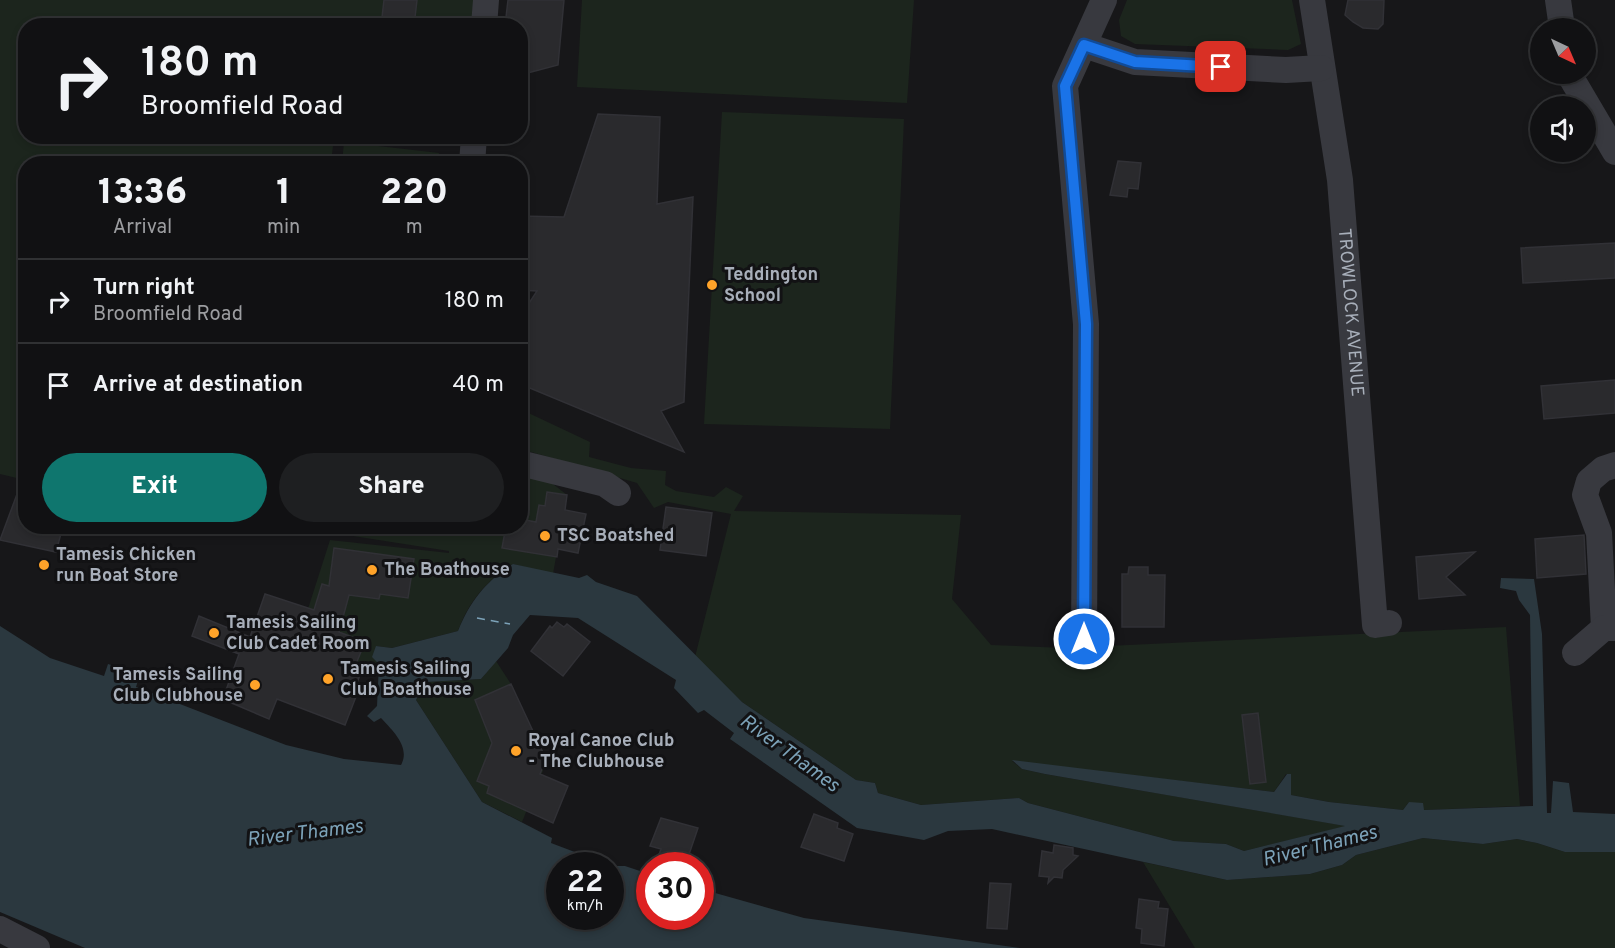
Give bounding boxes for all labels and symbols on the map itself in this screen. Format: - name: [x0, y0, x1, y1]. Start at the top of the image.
- north arrow: [1530, 18, 1596, 84]
- pin: [1195, 41, 1246, 92]
- street label: TROWLOCK AVENUE: [1332, 227, 1368, 397]
- place label: Teddington School: [724, 264, 818, 308]
- marker: Teddington School: [705, 278, 719, 292]
- place label: TSC Boatshed: [557, 525, 675, 548]
- marker: TSC Boatshed: [538, 529, 552, 543]
- place label: Tamesis Chicken run Boat Store: [56, 544, 196, 588]
- marker: Tamesis Chicken run Boat Store: [37, 558, 51, 572]
- place label: The Boathouse: [384, 559, 510, 582]
- marker: The Boathouse: [365, 563, 379, 577]
- position arrow: [1052, 607, 1116, 671]
- place label: Tamesis Sailing Club Cadet Room: [226, 612, 370, 656]
- marker: Tamesis Sailing Club Cadet Room: [207, 626, 221, 640]
- place label: Tamesis Sailing Club Boathouse: [340, 658, 472, 702]
- place label: Tamesis Sailing Club Clubhouse: [113, 664, 243, 708]
- marker: Tamesis Sailing Club Boathouse: [321, 672, 335, 686]
- marker: Tamesis Sailing Club Clubhouse: [248, 678, 262, 692]
- water label: River Thames: [734, 709, 845, 800]
- place label: Royal Canoe Club - The Clubhouse: [528, 730, 674, 774]
- marker: Royal Canoe Club - The Clubhouse: [509, 744, 523, 758]
- water label: River Thames: [245, 814, 366, 854]
- water label: River Thames: [1260, 820, 1381, 874]
- speed limit sign: 30: [636, 852, 714, 930]

